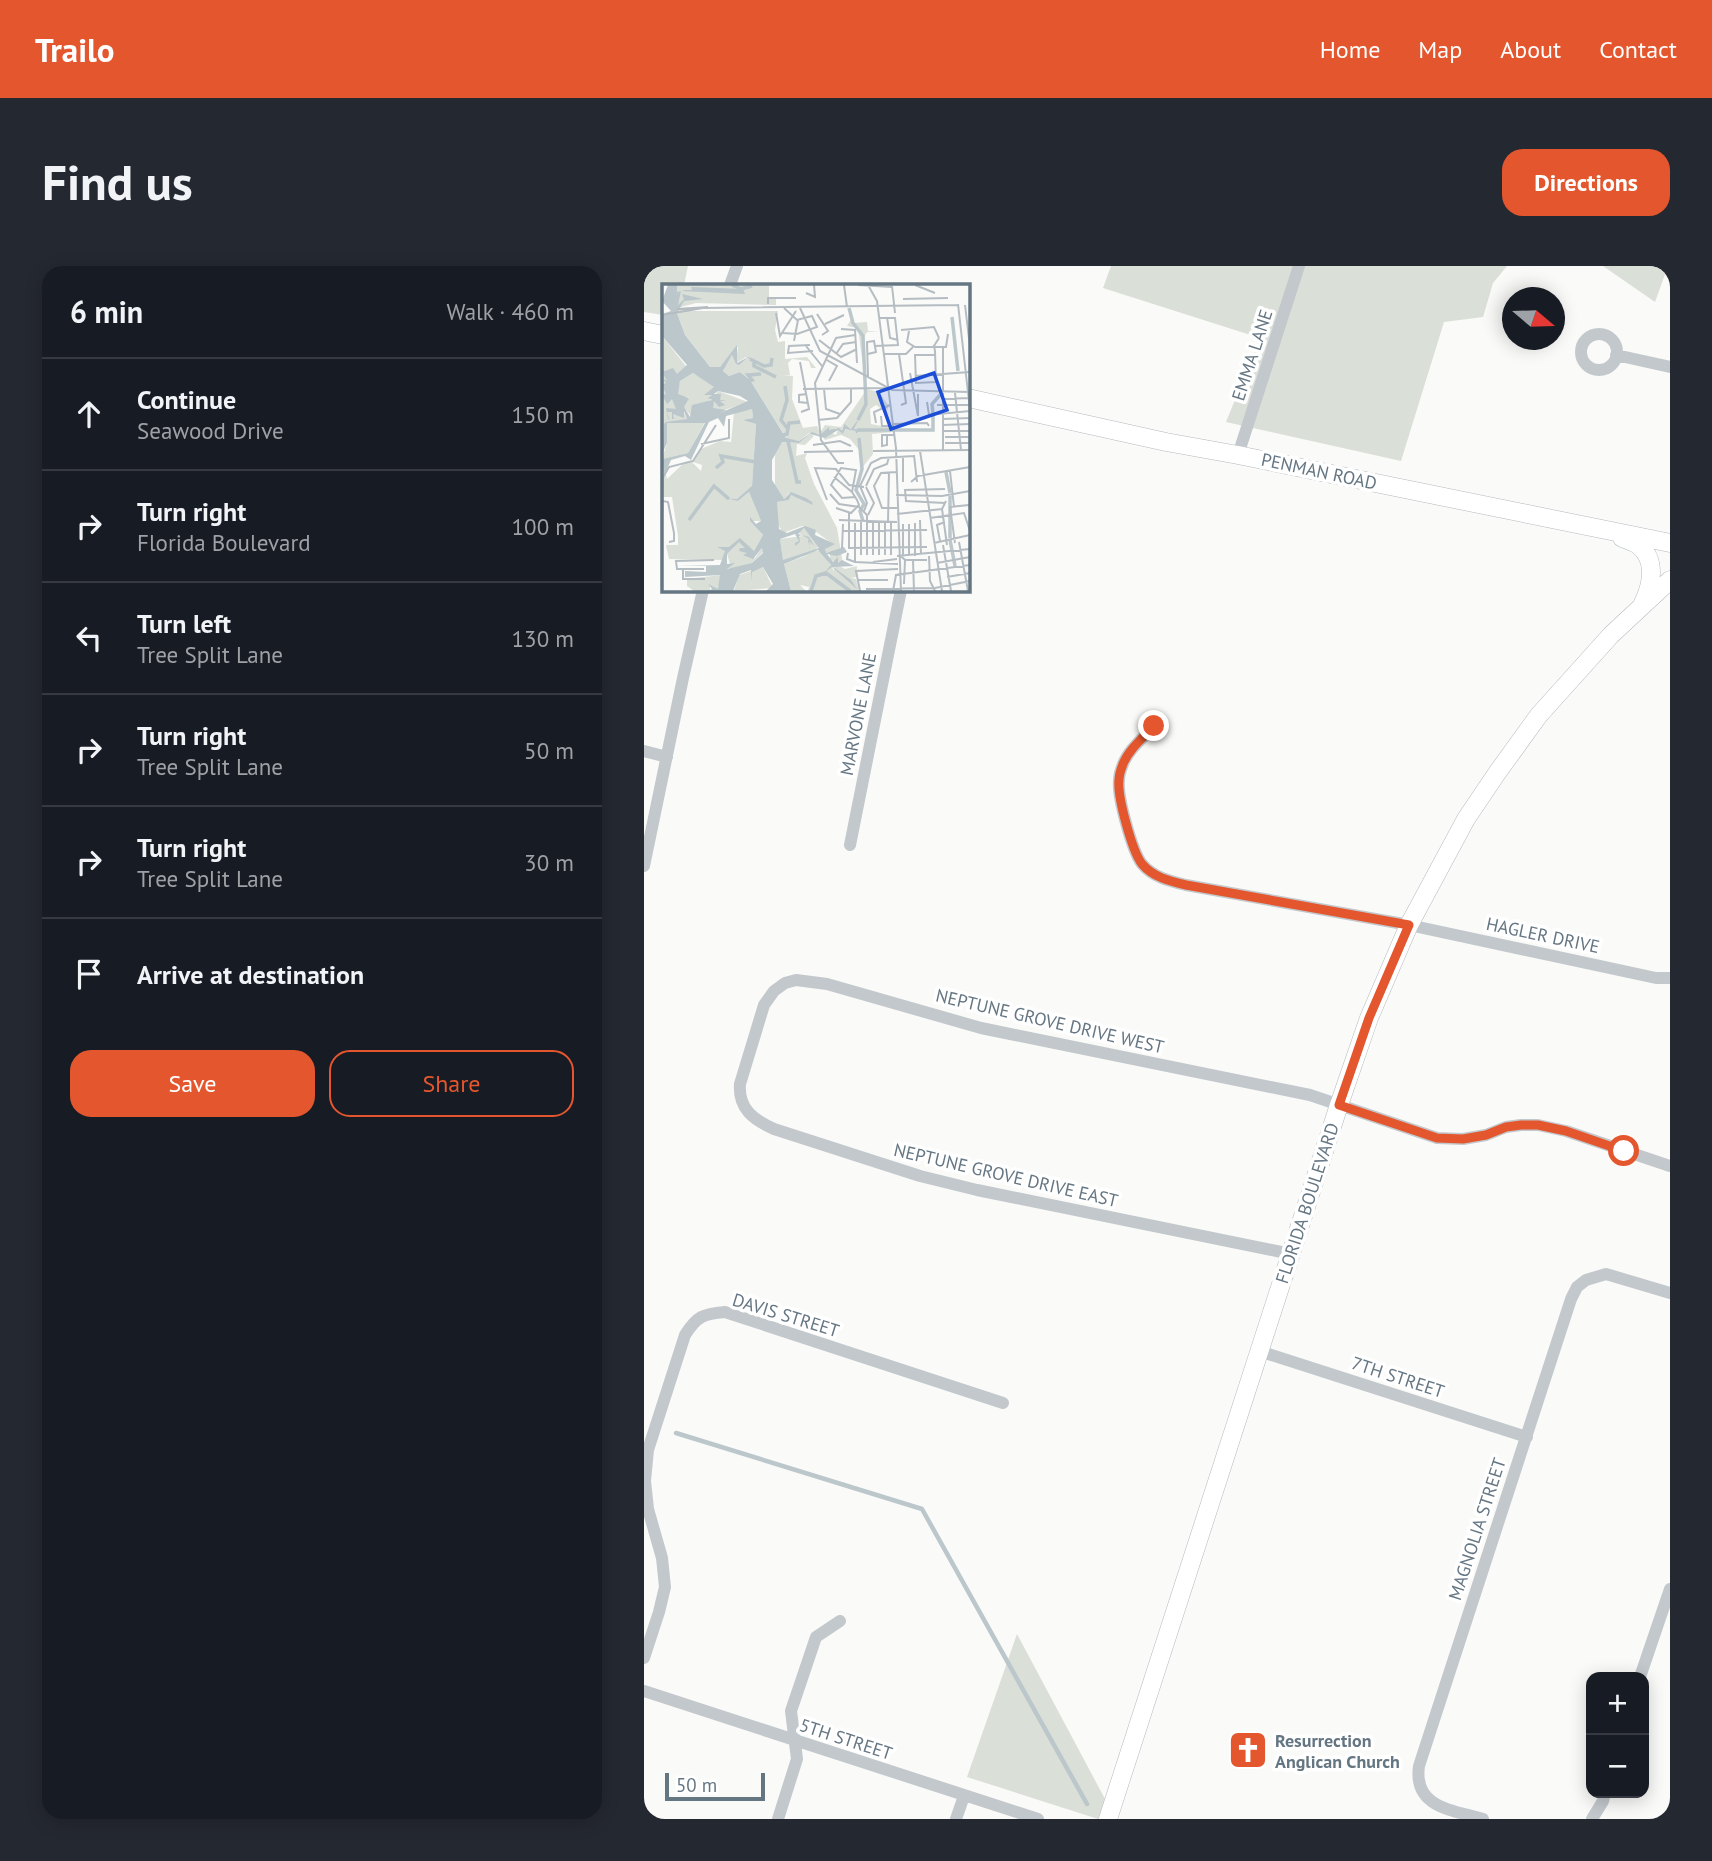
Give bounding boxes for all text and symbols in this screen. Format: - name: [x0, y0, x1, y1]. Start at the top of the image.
- text: Trailo: [35, 28, 115, 71]
- text: Home: [1320, 34, 1380, 65]
- text: Map: [1418, 34, 1462, 65]
- text: About: [1500, 34, 1561, 65]
- text: Contact: [1599, 34, 1677, 65]
- button: Directions: [1502, 149, 1670, 216]
- text: Find us: [42, 150, 193, 214]
- inset map: [662, 284, 970, 592]
- north arrow: [1502, 287, 1565, 350]
- text: 6 min: [70, 292, 143, 331]
- text: Walk · 460 m: [447, 297, 574, 326]
- street label: EMMA LANE: [1226, 307, 1278, 403]
- text: Continue: [137, 383, 236, 416]
- icon: ahead: [70, 395, 108, 433]
- text: 150 m: [512, 400, 574, 429]
- text: Seawood Drive: [137, 416, 284, 445]
- street label: PENMAN ROAD: [1259, 448, 1379, 494]
- text: Turn right: [137, 495, 246, 528]
- icon: right: [70, 507, 108, 545]
- text: 100 m: [512, 512, 574, 541]
- text: Florida Boulevard: [137, 528, 311, 557]
- text: Turn left: [137, 607, 231, 640]
- icon: left: [70, 619, 108, 657]
- text: 130 m: [512, 624, 574, 653]
- text: Tree Split Lane: [137, 640, 283, 669]
- street label: MARVONE LANE: [835, 650, 881, 778]
- route end: [1138, 710, 1169, 741]
- text: Turn right: [137, 719, 246, 752]
- icon: right: [70, 731, 108, 769]
- text: 50 m: [524, 736, 574, 765]
- text: Tree Split Lane: [137, 752, 283, 781]
- text: Turn right: [137, 831, 246, 864]
- icon: right: [70, 843, 108, 881]
- text: 30 m: [524, 848, 574, 877]
- text: Tree Split Lane: [137, 864, 283, 893]
- street label: HAGLER DRIVE: [1484, 912, 1602, 958]
- icon: arrive: [70, 955, 108, 993]
- text: Arrive at destination: [137, 958, 364, 991]
- street label: NEPTUNE GROVE DRIVE WEST: [934, 984, 1166, 1058]
- button: Save: [70, 1050, 315, 1117]
- button: Share: [329, 1050, 574, 1117]
- street label: FLORIDA BOULEVARD: [1270, 1120, 1344, 1286]
- route start: [1608, 1135, 1639, 1166]
- street label: NEPTUNE GROVE DRIVE EAST: [892, 1138, 1120, 1212]
- street label: DAVIS STREET: [730, 1288, 842, 1342]
- street label: 7TH STREET: [1349, 1351, 1447, 1403]
- street label: MAGNOLIA STREET: [1443, 1455, 1511, 1603]
- map controls: [1586, 1672, 1649, 1798]
- button: +: [1586, 1672, 1649, 1735]
- street label: 5TH STREET: [797, 1713, 895, 1765]
- church icon: Resurrection Anglican Church: [1227, 1729, 1269, 1771]
- place label: Resurrection Anglican Church: [1275, 1729, 1400, 1773]
- button: −: [1586, 1735, 1649, 1798]
- scale bar: [665, 1770, 765, 1802]
- text: 50 m: [676, 1773, 717, 1797]

